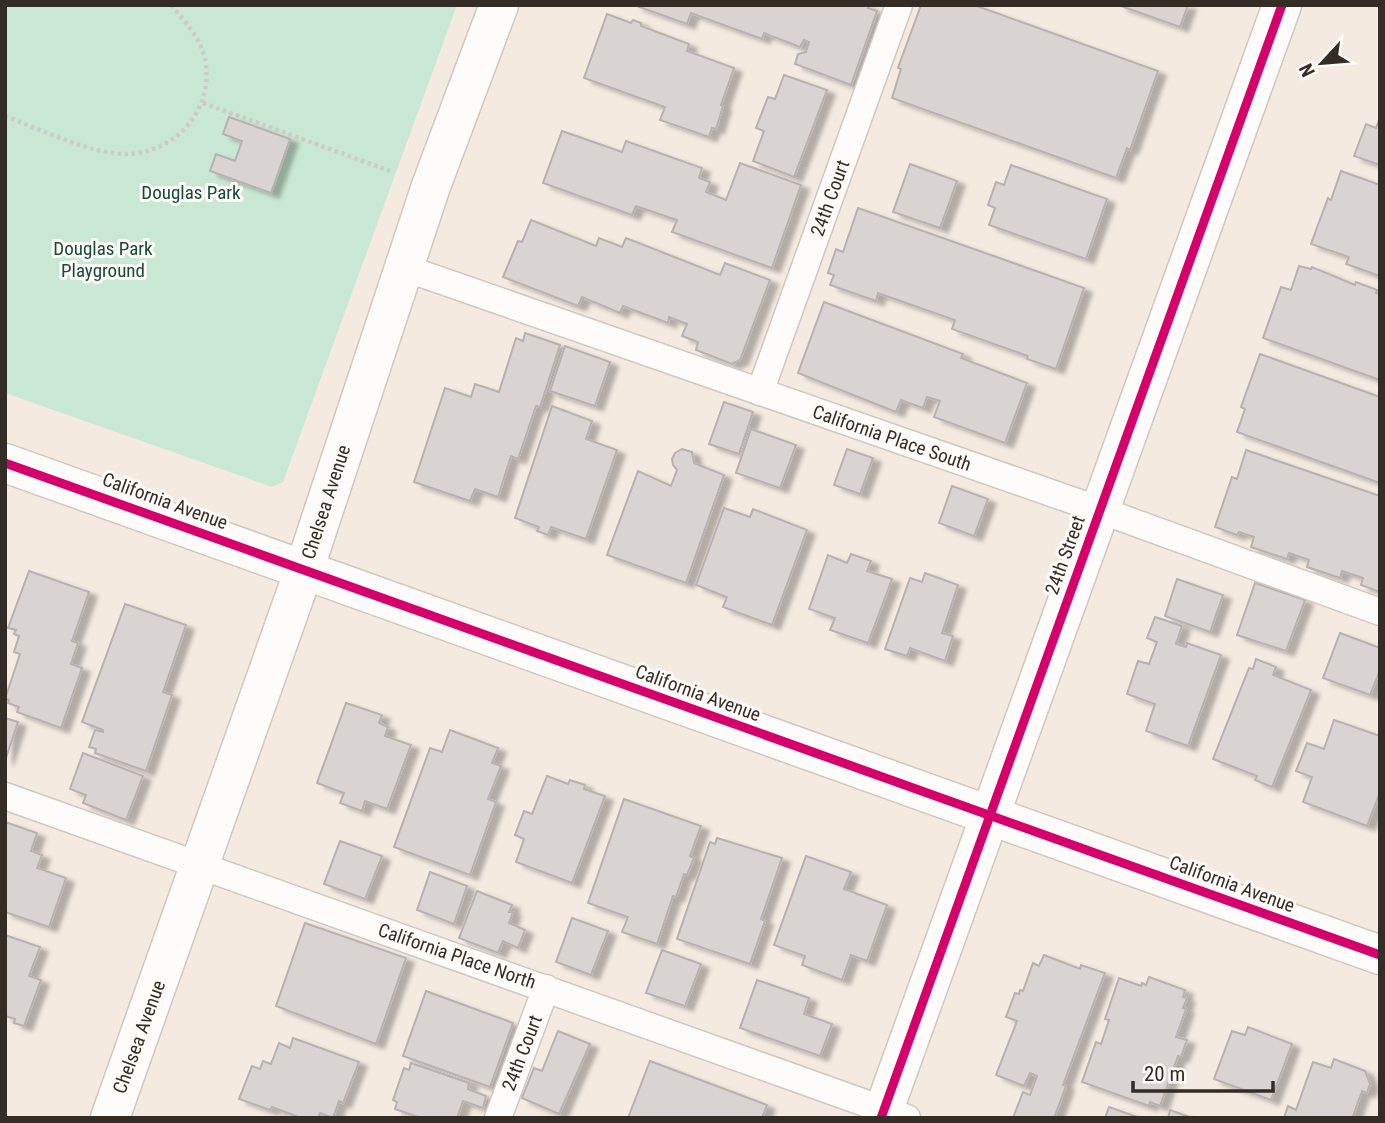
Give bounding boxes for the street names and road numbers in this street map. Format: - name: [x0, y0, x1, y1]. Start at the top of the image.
- street label: 24th Court: [806, 157, 854, 239]
- street label: California Place South: [810, 400, 974, 476]
- street label: Chelsea Avenue: [297, 442, 355, 562]
- street label: California Avenue: [99, 468, 231, 534]
- street label: 24th Street: [1040, 512, 1090, 598]
- street label: California Avenue: [632, 660, 764, 726]
- street label: California Avenue: [1166, 851, 1298, 917]
- street label: California Place North: [375, 918, 539, 994]
- street label: Chelsea Avenue: [108, 977, 170, 1097]
- street label: 24th Court: [497, 1012, 547, 1094]

